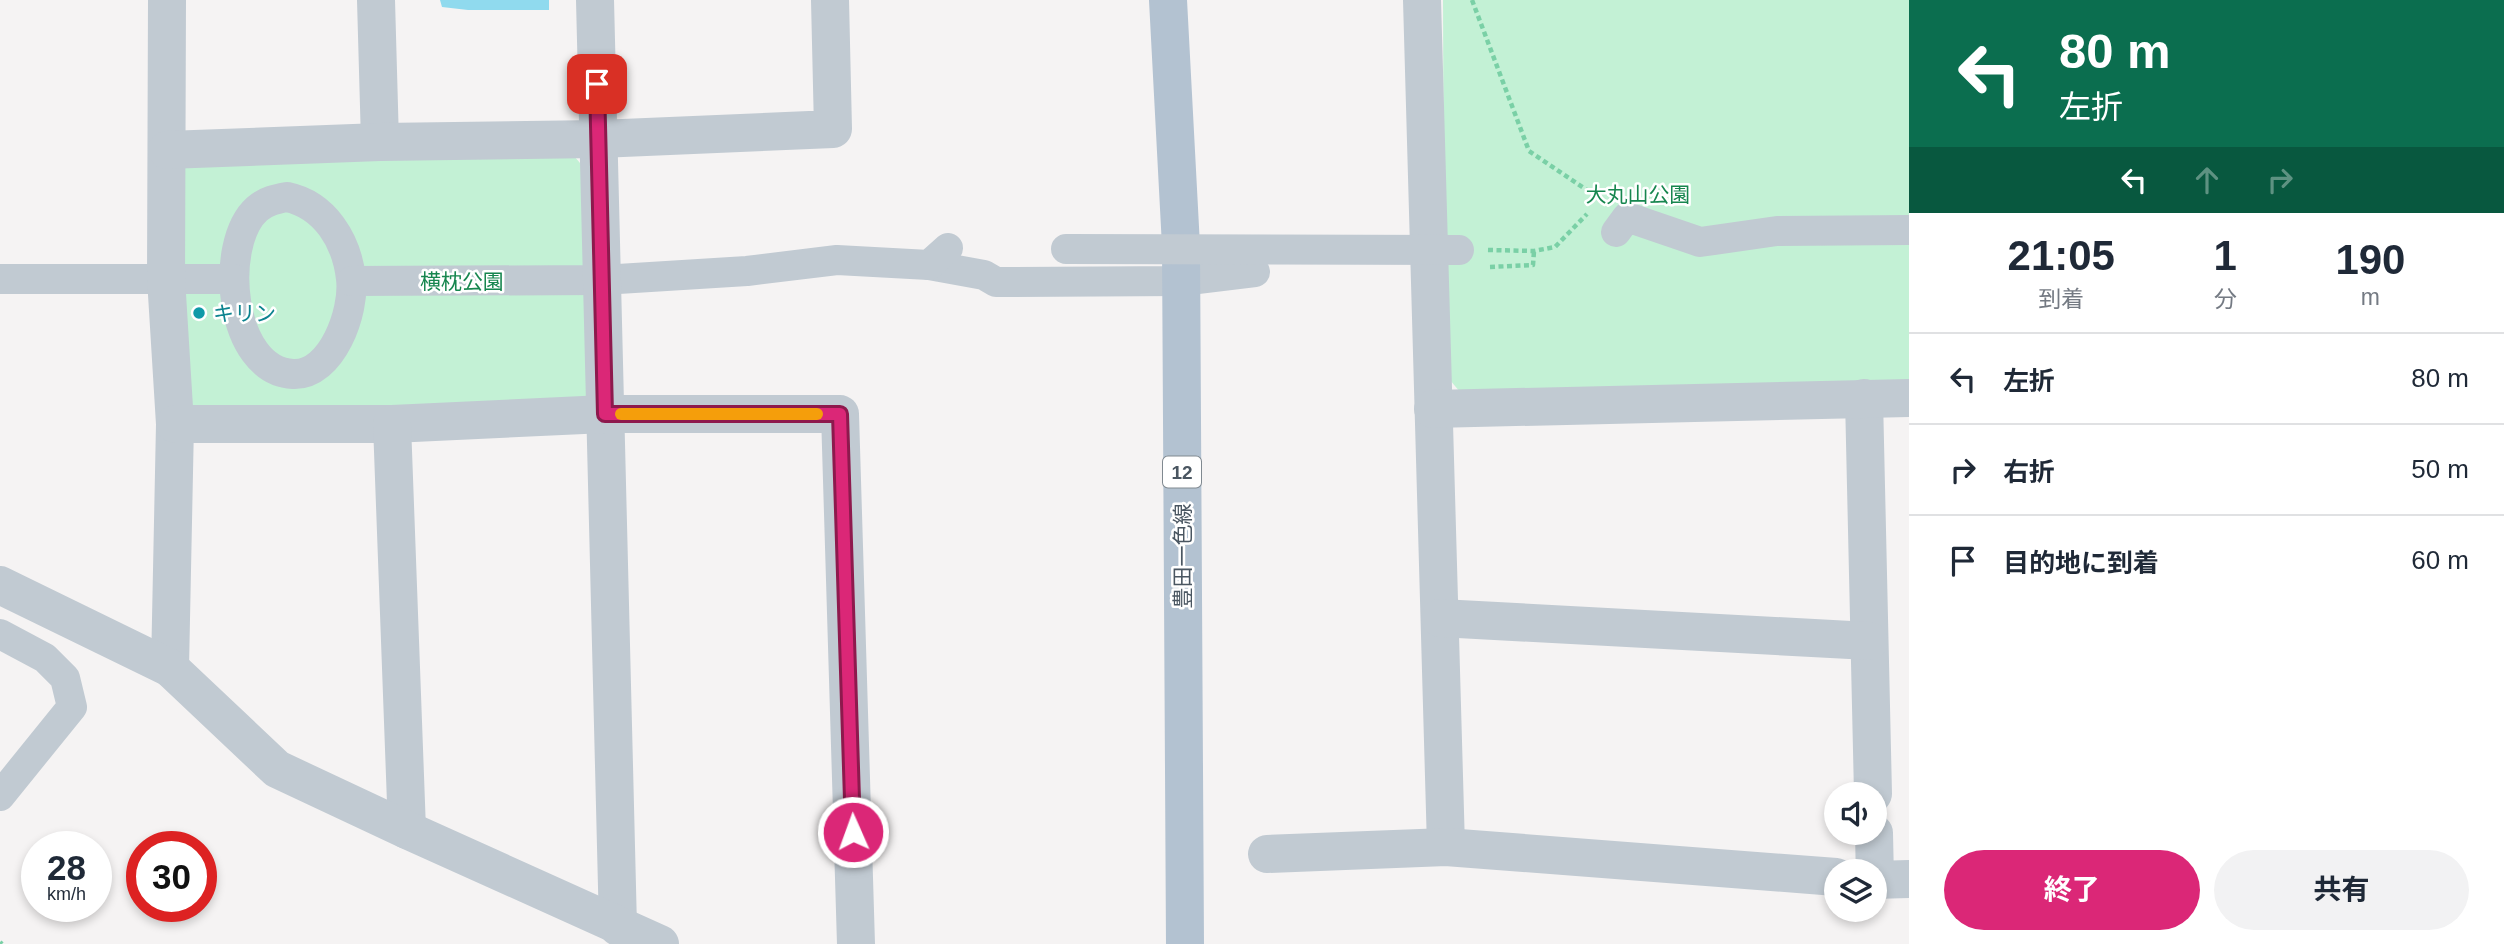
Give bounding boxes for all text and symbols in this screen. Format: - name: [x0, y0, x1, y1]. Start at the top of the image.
- text: 80 m: [2059, 24, 2171, 78]
- icon: left: [1944, 28, 2035, 119]
- pin: [567, 54, 627, 114]
- icon: arrive: [578, 65, 616, 103]
- text: 左折: [2059, 89, 2123, 125]
- icon: left: [2115, 161, 2153, 199]
- icon: ahead: [2188, 161, 2226, 199]
- icon: right: [2261, 161, 2299, 199]
- park label: 大丸山公園: [1586, 183, 1691, 206]
- text: 21:05: [2008, 232, 2115, 279]
- text: 1: [2213, 232, 2237, 279]
- text: 190: [2335, 236, 2405, 283]
- park label: 横枕公園: [420, 270, 504, 293]
- text: m: [2361, 284, 2380, 310]
- text: 到着: [2038, 286, 2084, 312]
- text: 分: [2214, 286, 2237, 312]
- place label: キリン: [213, 302, 276, 325]
- marker: キリン: [191, 305, 207, 321]
- icon: left: [1944, 360, 1982, 398]
- text: 80 m: [2411, 363, 2469, 393]
- text: 左折: [2003, 366, 2055, 396]
- icon: right: [1944, 451, 1982, 489]
- text: 50 m: [2411, 454, 2469, 484]
- road number: 12: [1163, 457, 1201, 488]
- text: 右折: [2003, 457, 2055, 487]
- street label: 豊田一色線: [1171, 504, 1194, 609]
- icon: arrive: [1944, 542, 1982, 580]
- text: 60 m: [2411, 545, 2469, 575]
- text: 目的地に到着: [2003, 548, 2159, 578]
- map controls: [1824, 782, 1887, 922]
- button: sound: [1824, 782, 1887, 845]
- position arrow: [816, 795, 890, 869]
- speed limit sign: 30: [126, 831, 217, 922]
- text: 28: [47, 848, 86, 887]
- button: 終了: [1944, 850, 2200, 930]
- button: 共有: [2214, 850, 2469, 930]
- button: layers: [1824, 859, 1887, 922]
- text: km/h: [47, 884, 86, 904]

